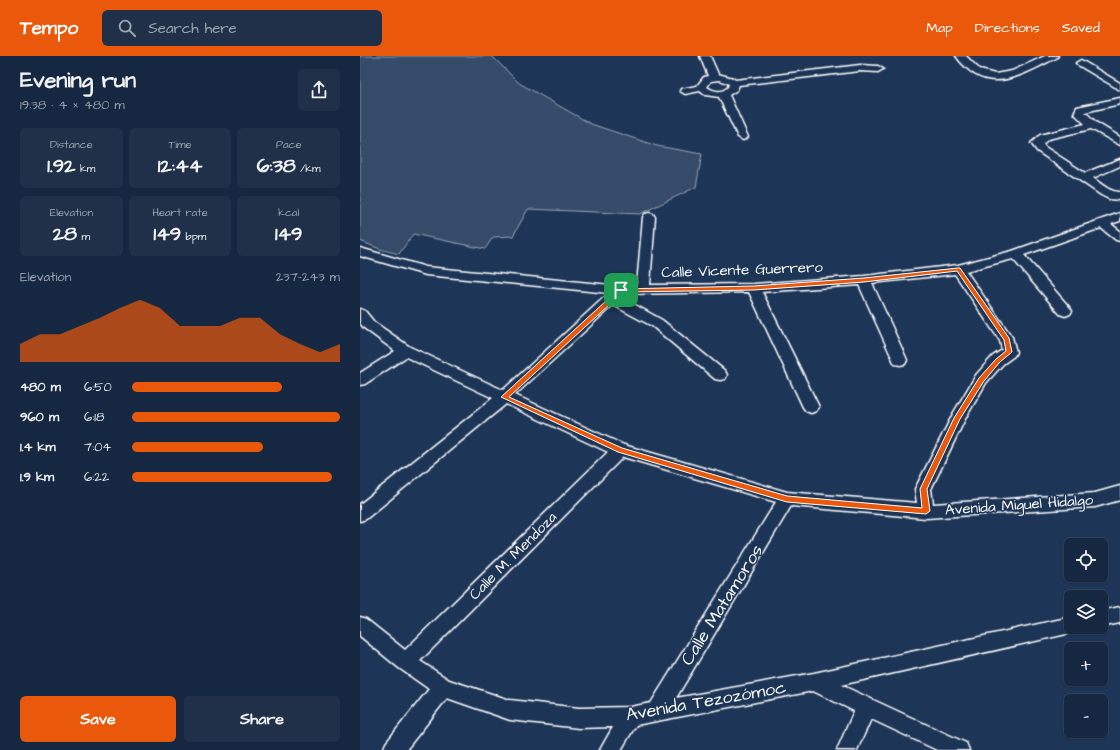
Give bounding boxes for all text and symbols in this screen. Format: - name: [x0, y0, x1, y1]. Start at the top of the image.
- search box: [102, 10, 382, 46]
- text: Tempo: [20, 15, 78, 42]
- icon: search: [116, 17, 138, 39]
- text: Search here: [148, 18, 237, 39]
- text: Map: [926, 18, 953, 38]
- text: Directions: [975, 18, 1040, 38]
- text: Saved: [1062, 18, 1100, 38]
- text: Evening run: [20, 65, 136, 96]
- button: share: [298, 69, 340, 111]
- text: 19:38 · 4 × 480 m: [20, 96, 125, 114]
- text: Distance: [50, 137, 93, 152]
- text: Time: [168, 137, 192, 152]
- text: Pace: [276, 137, 301, 152]
- text: 1.92: [47, 152, 76, 180]
- text: 12:44: [158, 152, 202, 180]
- text: 6:38: [257, 152, 296, 180]
- text: km: [76, 161, 95, 176]
- text: /km: [296, 161, 321, 176]
- text: Elevation: [50, 205, 93, 220]
- text: Heart rate: [152, 205, 208, 220]
- text: kcal: [278, 205, 299, 220]
- text: 28: [53, 220, 77, 248]
- text: 149: [154, 220, 181, 248]
- text: 149: [275, 220, 302, 248]
- text: m: [77, 229, 90, 244]
- text: bpm: [181, 229, 206, 244]
- street label: Calle Vicente Guerrero: [661, 257, 824, 283]
- text: Elevation: [20, 268, 71, 286]
- text: 237–243 m: [276, 268, 340, 286]
- pin: [604, 273, 638, 307]
- icon: arrive: [610, 279, 632, 301]
- text: 480 m: [20, 378, 61, 396]
- text: 6:50: [84, 378, 112, 396]
- text: 960 m: [20, 408, 59, 426]
- text: 6:18: [84, 408, 104, 426]
- text: 1.4 km: [20, 438, 56, 456]
- text: 7:04: [84, 438, 111, 456]
- text: 1.9 km: [20, 468, 54, 486]
- text: 6:22: [84, 468, 109, 486]
- street label: Avenida Miguel Hidalgo: [944, 489, 1094, 522]
- street label: Calle M. Mendoza: [464, 507, 562, 605]
- map controls: [1064, 538, 1108, 738]
- button: locate: [1064, 538, 1108, 582]
- street label: Calle Matamoros: [675, 540, 769, 670]
- button: layers: [1064, 590, 1108, 634]
- button: +: [1064, 642, 1108, 686]
- street label: Avenida Tezozómoc: [624, 675, 788, 727]
- button: −: [1064, 694, 1108, 738]
- button: Save: [20, 696, 176, 742]
- button: Share: [184, 696, 340, 742]

